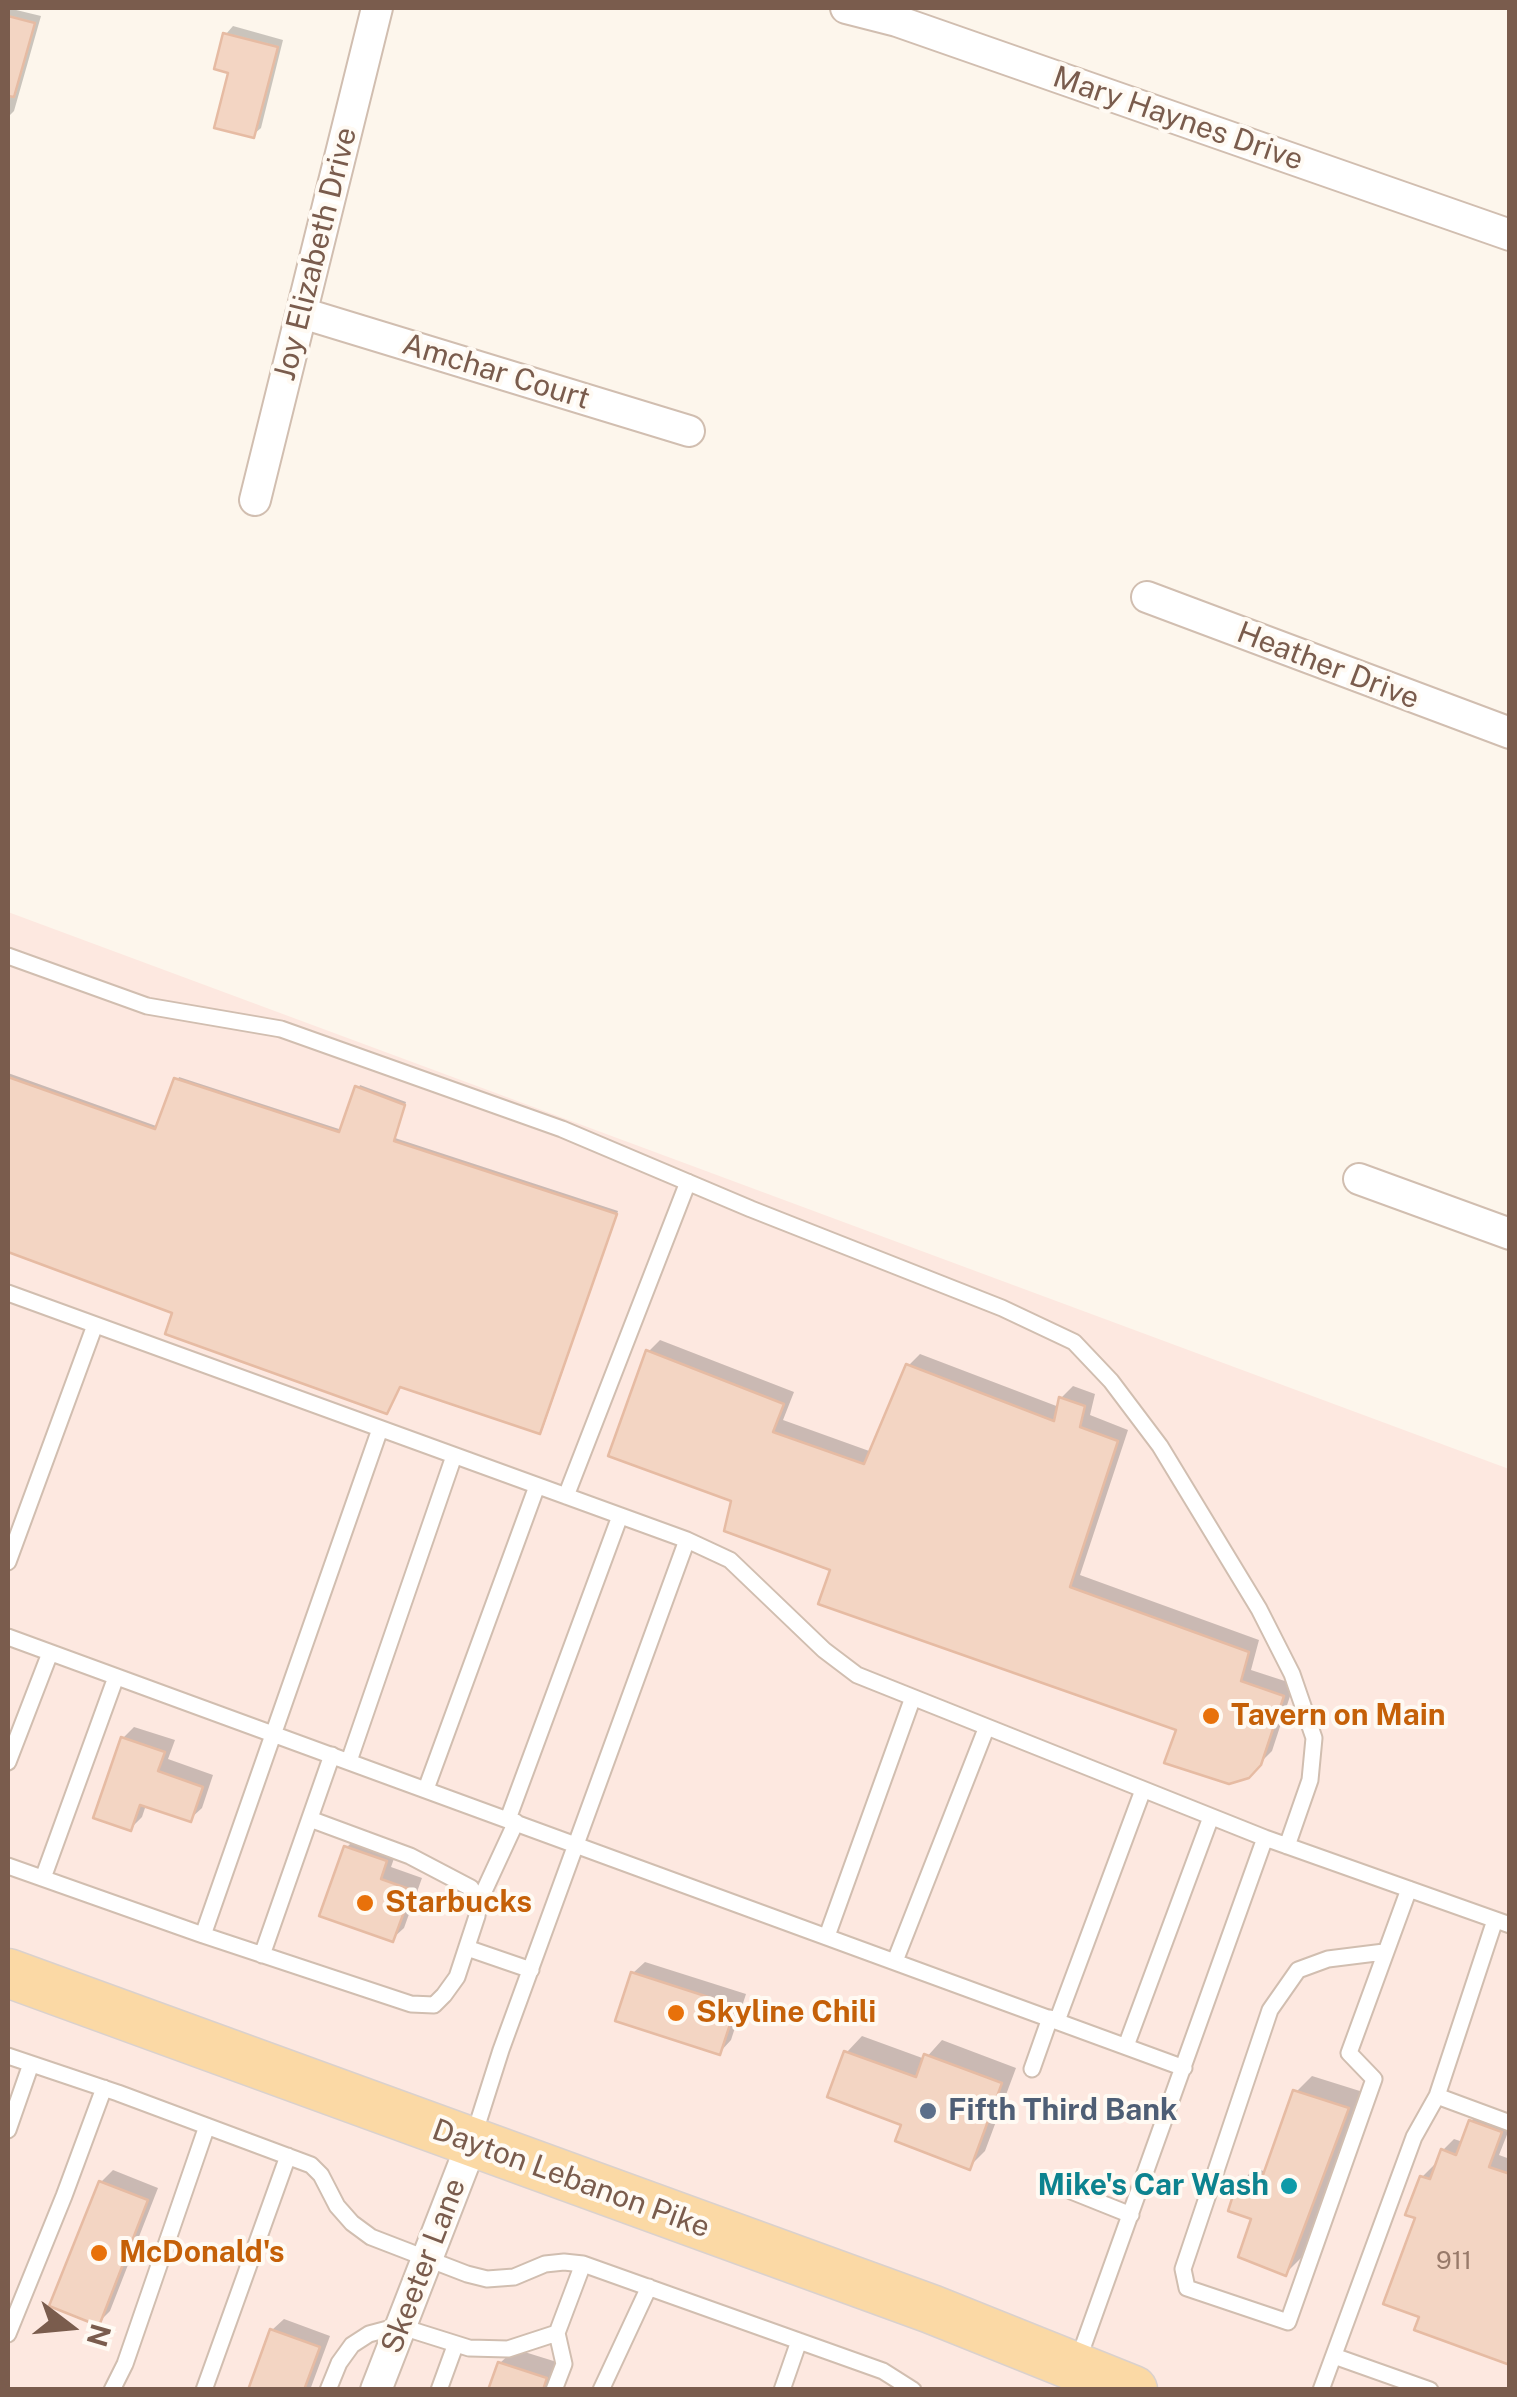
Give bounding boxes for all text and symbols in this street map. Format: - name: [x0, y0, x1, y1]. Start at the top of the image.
- street label: Mary Haynes Drive: [1048, 59, 1308, 179]
- street label: Joy Elizabeth Drive: [267, 124, 365, 384]
- street label: Amchar Court: [398, 326, 594, 418]
- street label: Heather Drive: [1232, 615, 1424, 717]
- place label: Tavern on Main: [1231, 1698, 1446, 1734]
- marker: Tavern on Main: [1200, 1705, 1222, 1727]
- place label: Starbucks: [385, 1885, 532, 1921]
- marker: Starbucks: [354, 1892, 376, 1914]
- place label: Skyline Chili: [696, 1995, 876, 2031]
- marker: Skyline Chili: [665, 2002, 687, 2024]
- place label: Fifth Third Bank: [948, 2093, 1177, 2129]
- marker: Fifth Third Bank: [917, 2100, 939, 2122]
- street label: Dayton Lebanon Pike: [427, 2112, 715, 2246]
- place label: Mike's Car Wash: [1038, 2168, 1269, 2204]
- street label: Skeeter Lane: [374, 2173, 474, 2359]
- marker: Mike's Car Wash: [1278, 2175, 1300, 2197]
- place label: McDonald's: [119, 2235, 284, 2271]
- marker: McDonald's: [88, 2242, 110, 2264]
- house number: 911: [1436, 2246, 1472, 2276]
- north arrow: [20, 2277, 120, 2377]
- text: N: [80, 2320, 118, 2350]

